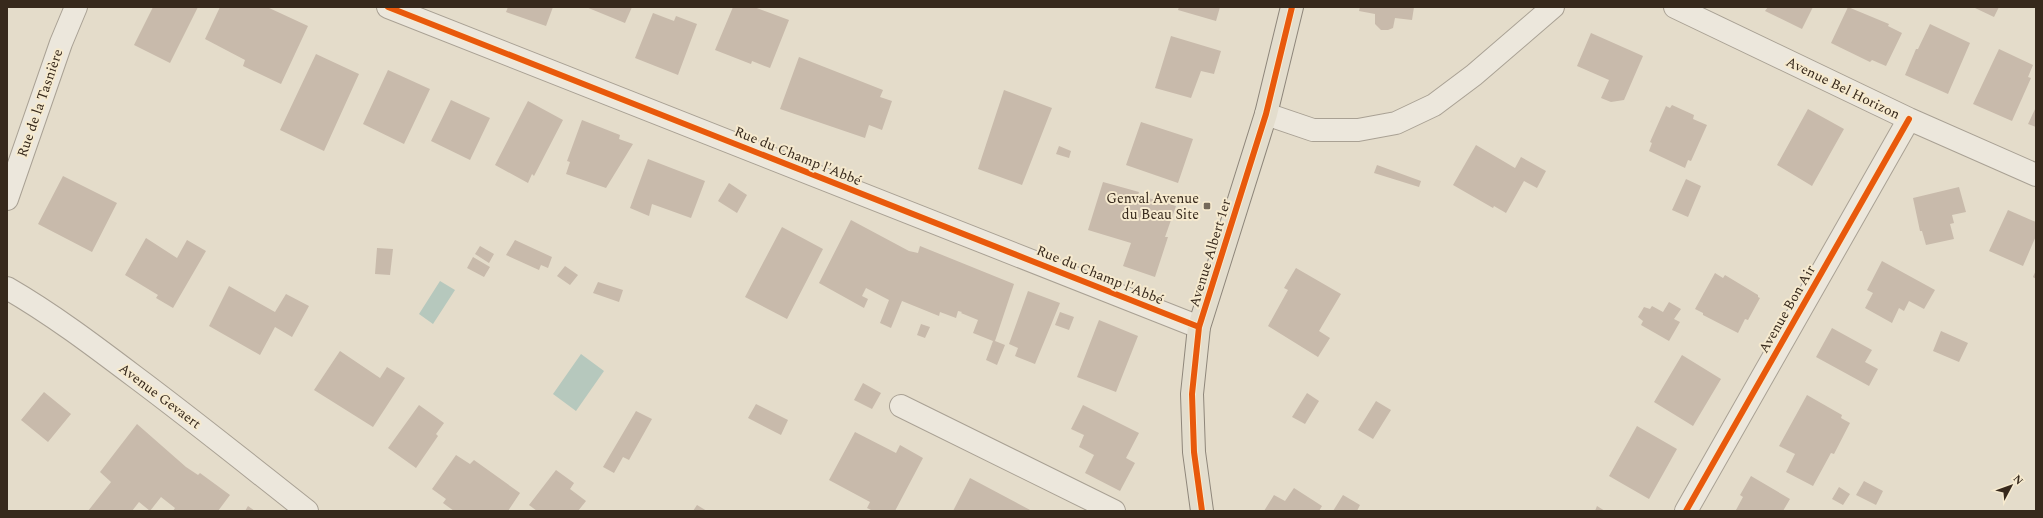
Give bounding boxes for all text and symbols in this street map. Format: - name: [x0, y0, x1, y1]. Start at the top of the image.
- street label: Rue de la Tasnière: [12, 46, 68, 160]
- street label: Avenue Bel Horizon: [1782, 51, 1904, 125]
- street label: Rue du Champ l'Abbé: [731, 121, 865, 191]
- place label: Genval Avenue du Beau Site: [1106, 188, 1199, 225]
- street label: Avenue Albert 1er: [1184, 196, 1237, 310]
- marker: Genval Avenue du Beau Site: [1202, 201, 1212, 211]
- street label: Rue du Champ l'Abbé: [1033, 240, 1167, 310]
- street label: Avenue Bon Air: [1753, 261, 1821, 357]
- street label: Avenue Gevaert: [115, 358, 206, 434]
- north arrow: [1991, 466, 2031, 506]
- text: N: [2009, 471, 2028, 489]

